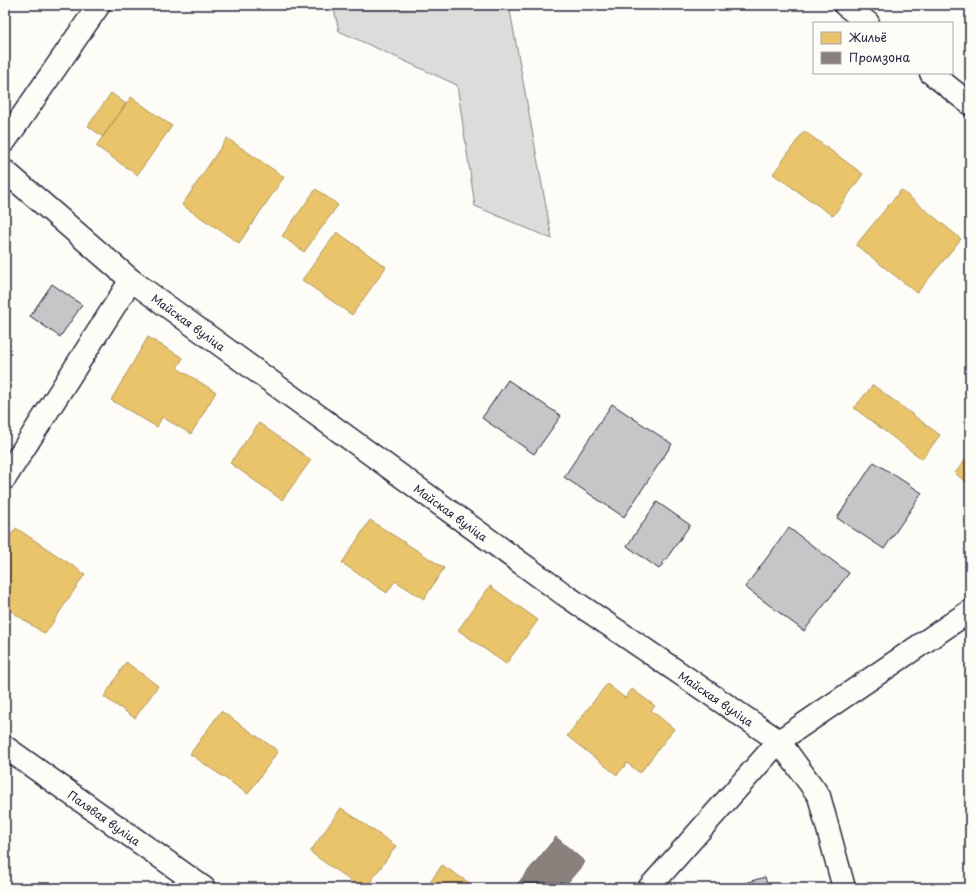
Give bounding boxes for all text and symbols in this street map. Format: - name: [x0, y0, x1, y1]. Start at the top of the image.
- legend: [813, 22, 953, 74]
- text: Жильё: [848, 28, 887, 46]
- text: Промзона: [849, 48, 911, 66]
- street label: Майская вуліца: [148, 289, 229, 355]
- street label: Майская вуліца: [411, 480, 492, 545]
- street label: Майская вуліца: [675, 667, 757, 730]
- street label: Палявая вуліца: [65, 786, 145, 849]

